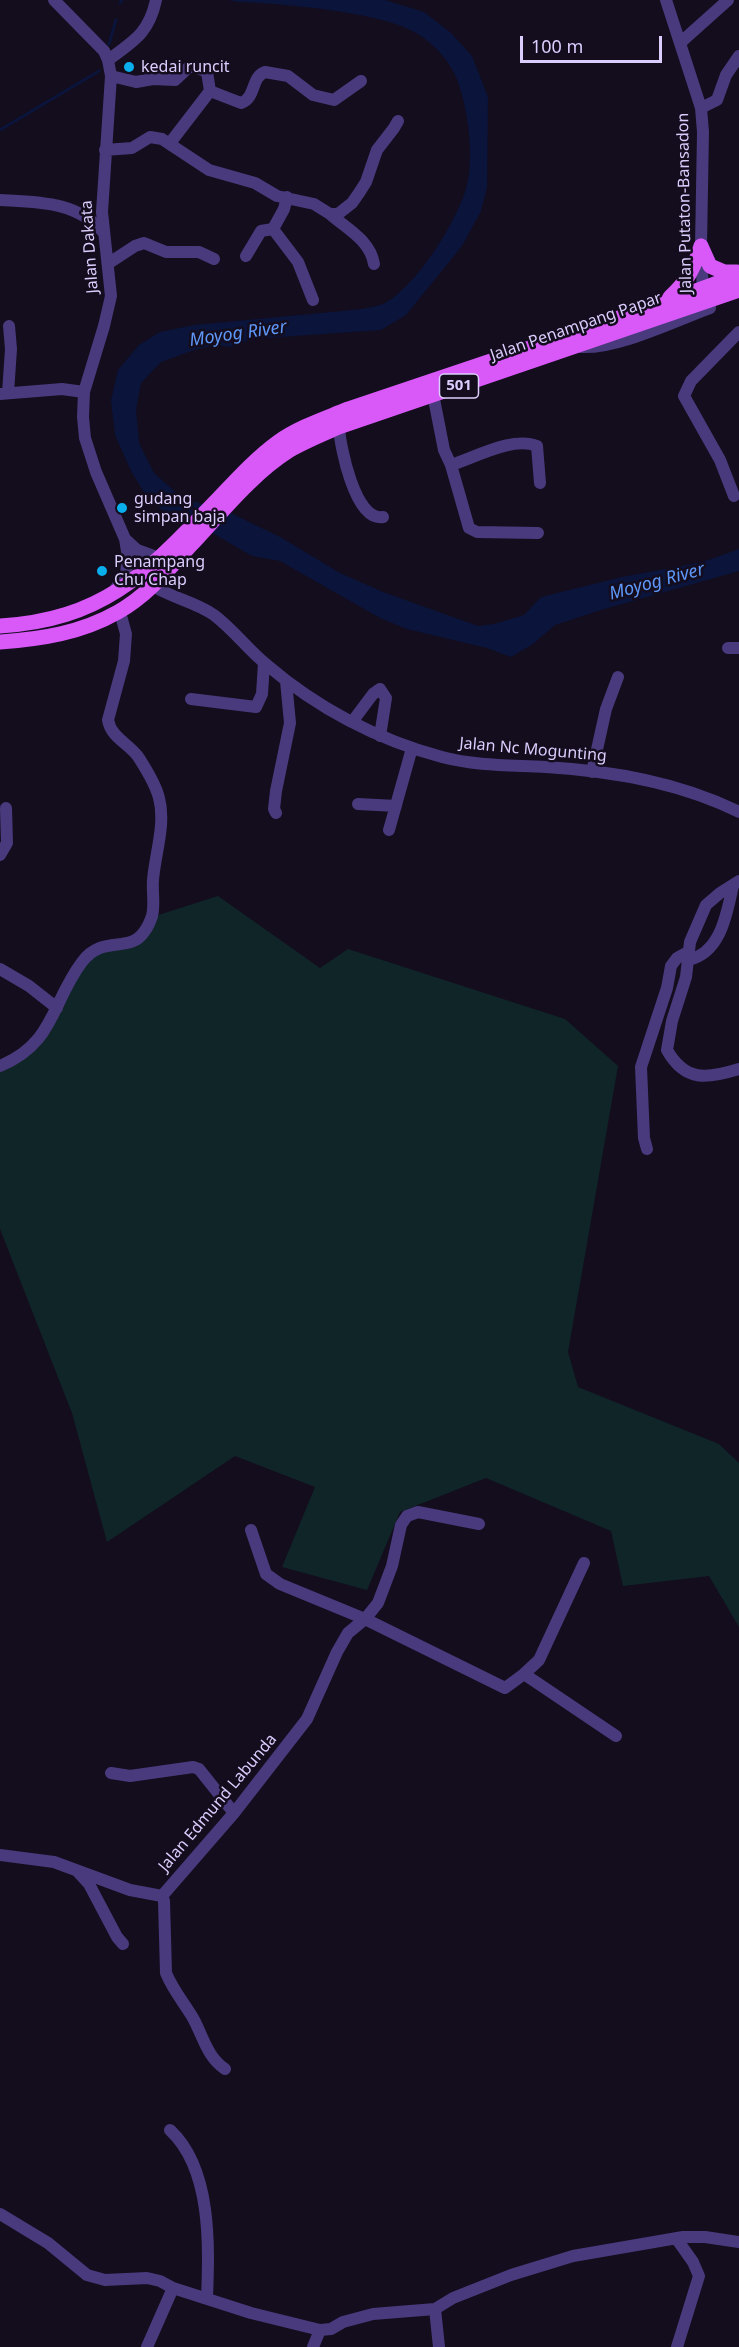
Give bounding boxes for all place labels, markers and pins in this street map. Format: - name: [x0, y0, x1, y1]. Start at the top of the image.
- place label: kedai runcit: [141, 57, 230, 77]
- marker: kedai runcit: [122, 60, 136, 74]
- place label: gudang simpan baja: [134, 489, 226, 527]
- marker: gudang simpan baja: [115, 501, 129, 515]
- place label: Penampang Chu Chap: [114, 552, 205, 590]
- marker: Penampang Chu Chap: [95, 564, 109, 578]

